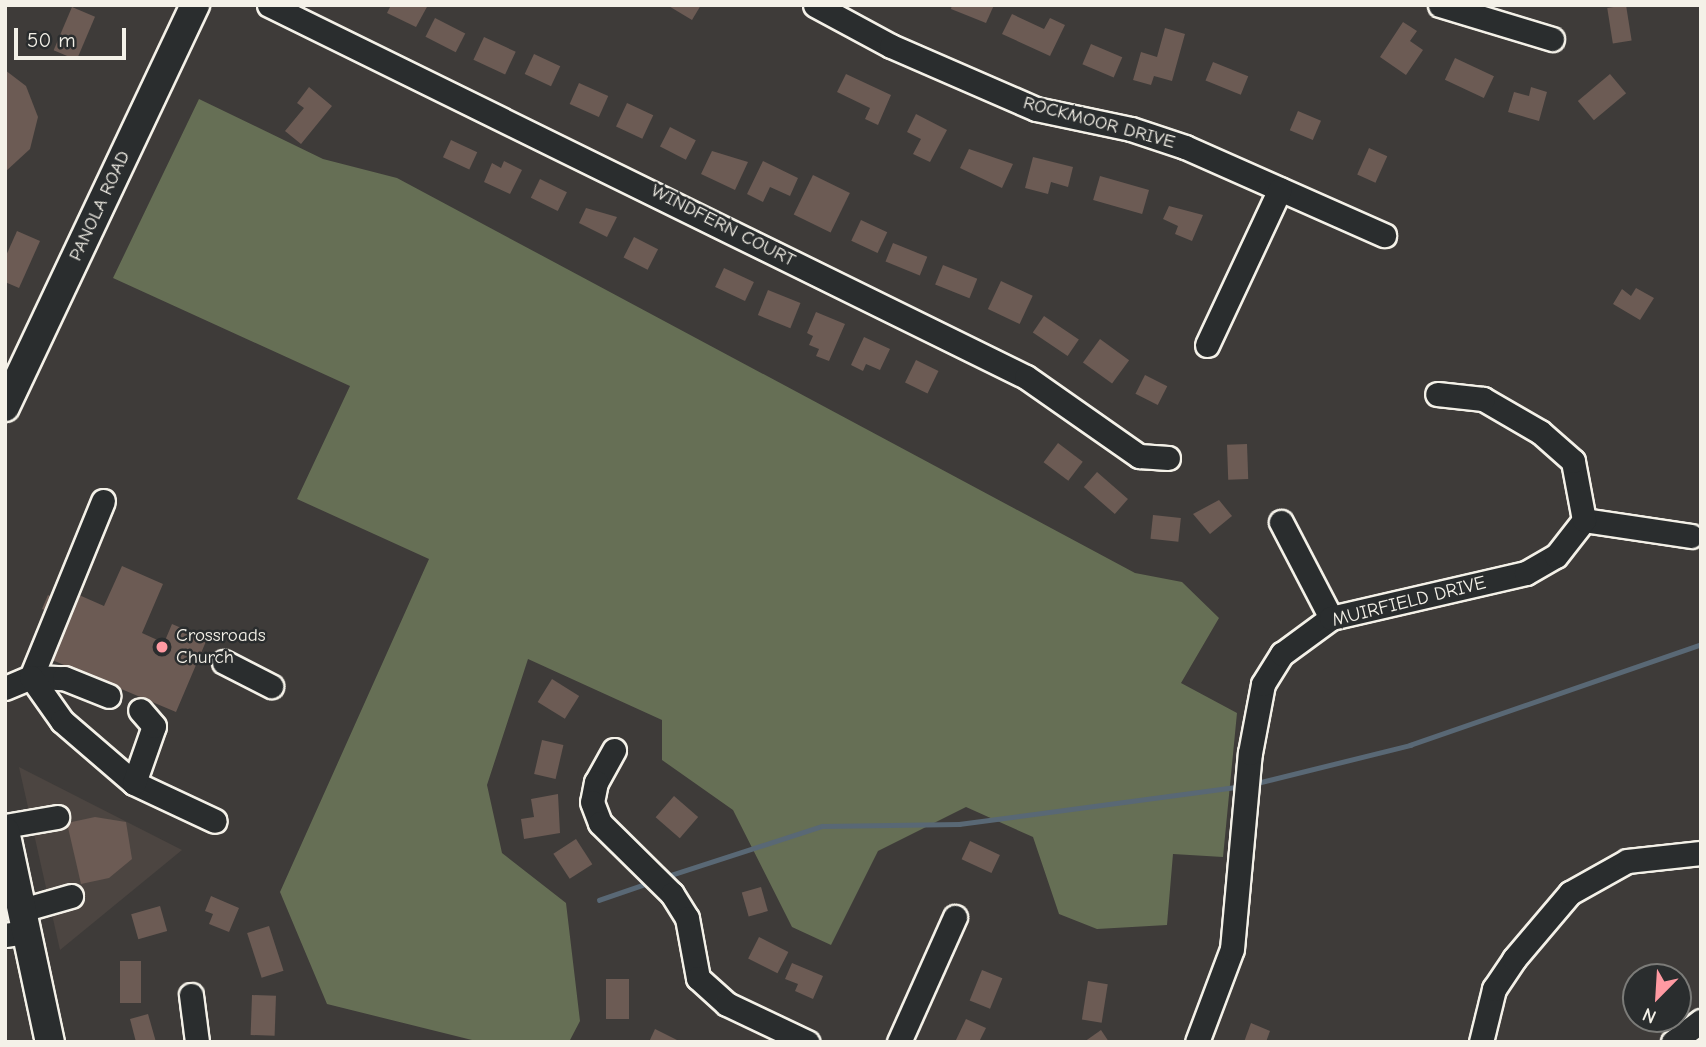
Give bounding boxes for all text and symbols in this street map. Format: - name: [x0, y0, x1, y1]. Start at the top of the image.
- scale bar: [18, 14, 130, 58]
- text: 50 m: [27, 28, 76, 52]
- street label: ROCKMOOR DRIVE: [1021, 92, 1177, 154]
- street label: PANOLA ROAD: [65, 147, 135, 265]
- street label: WINDFERN COURT: [647, 180, 799, 272]
- street label: MUIRFIELD DRIVE: [1330, 572, 1488, 632]
- place label: Crossroads Church: [176, 625, 266, 669]
- marker: Crossroads Church: [154, 639, 170, 655]
- north arrow: [1622, 963, 1692, 1033]
- text: N: [1639, 1003, 1659, 1028]

